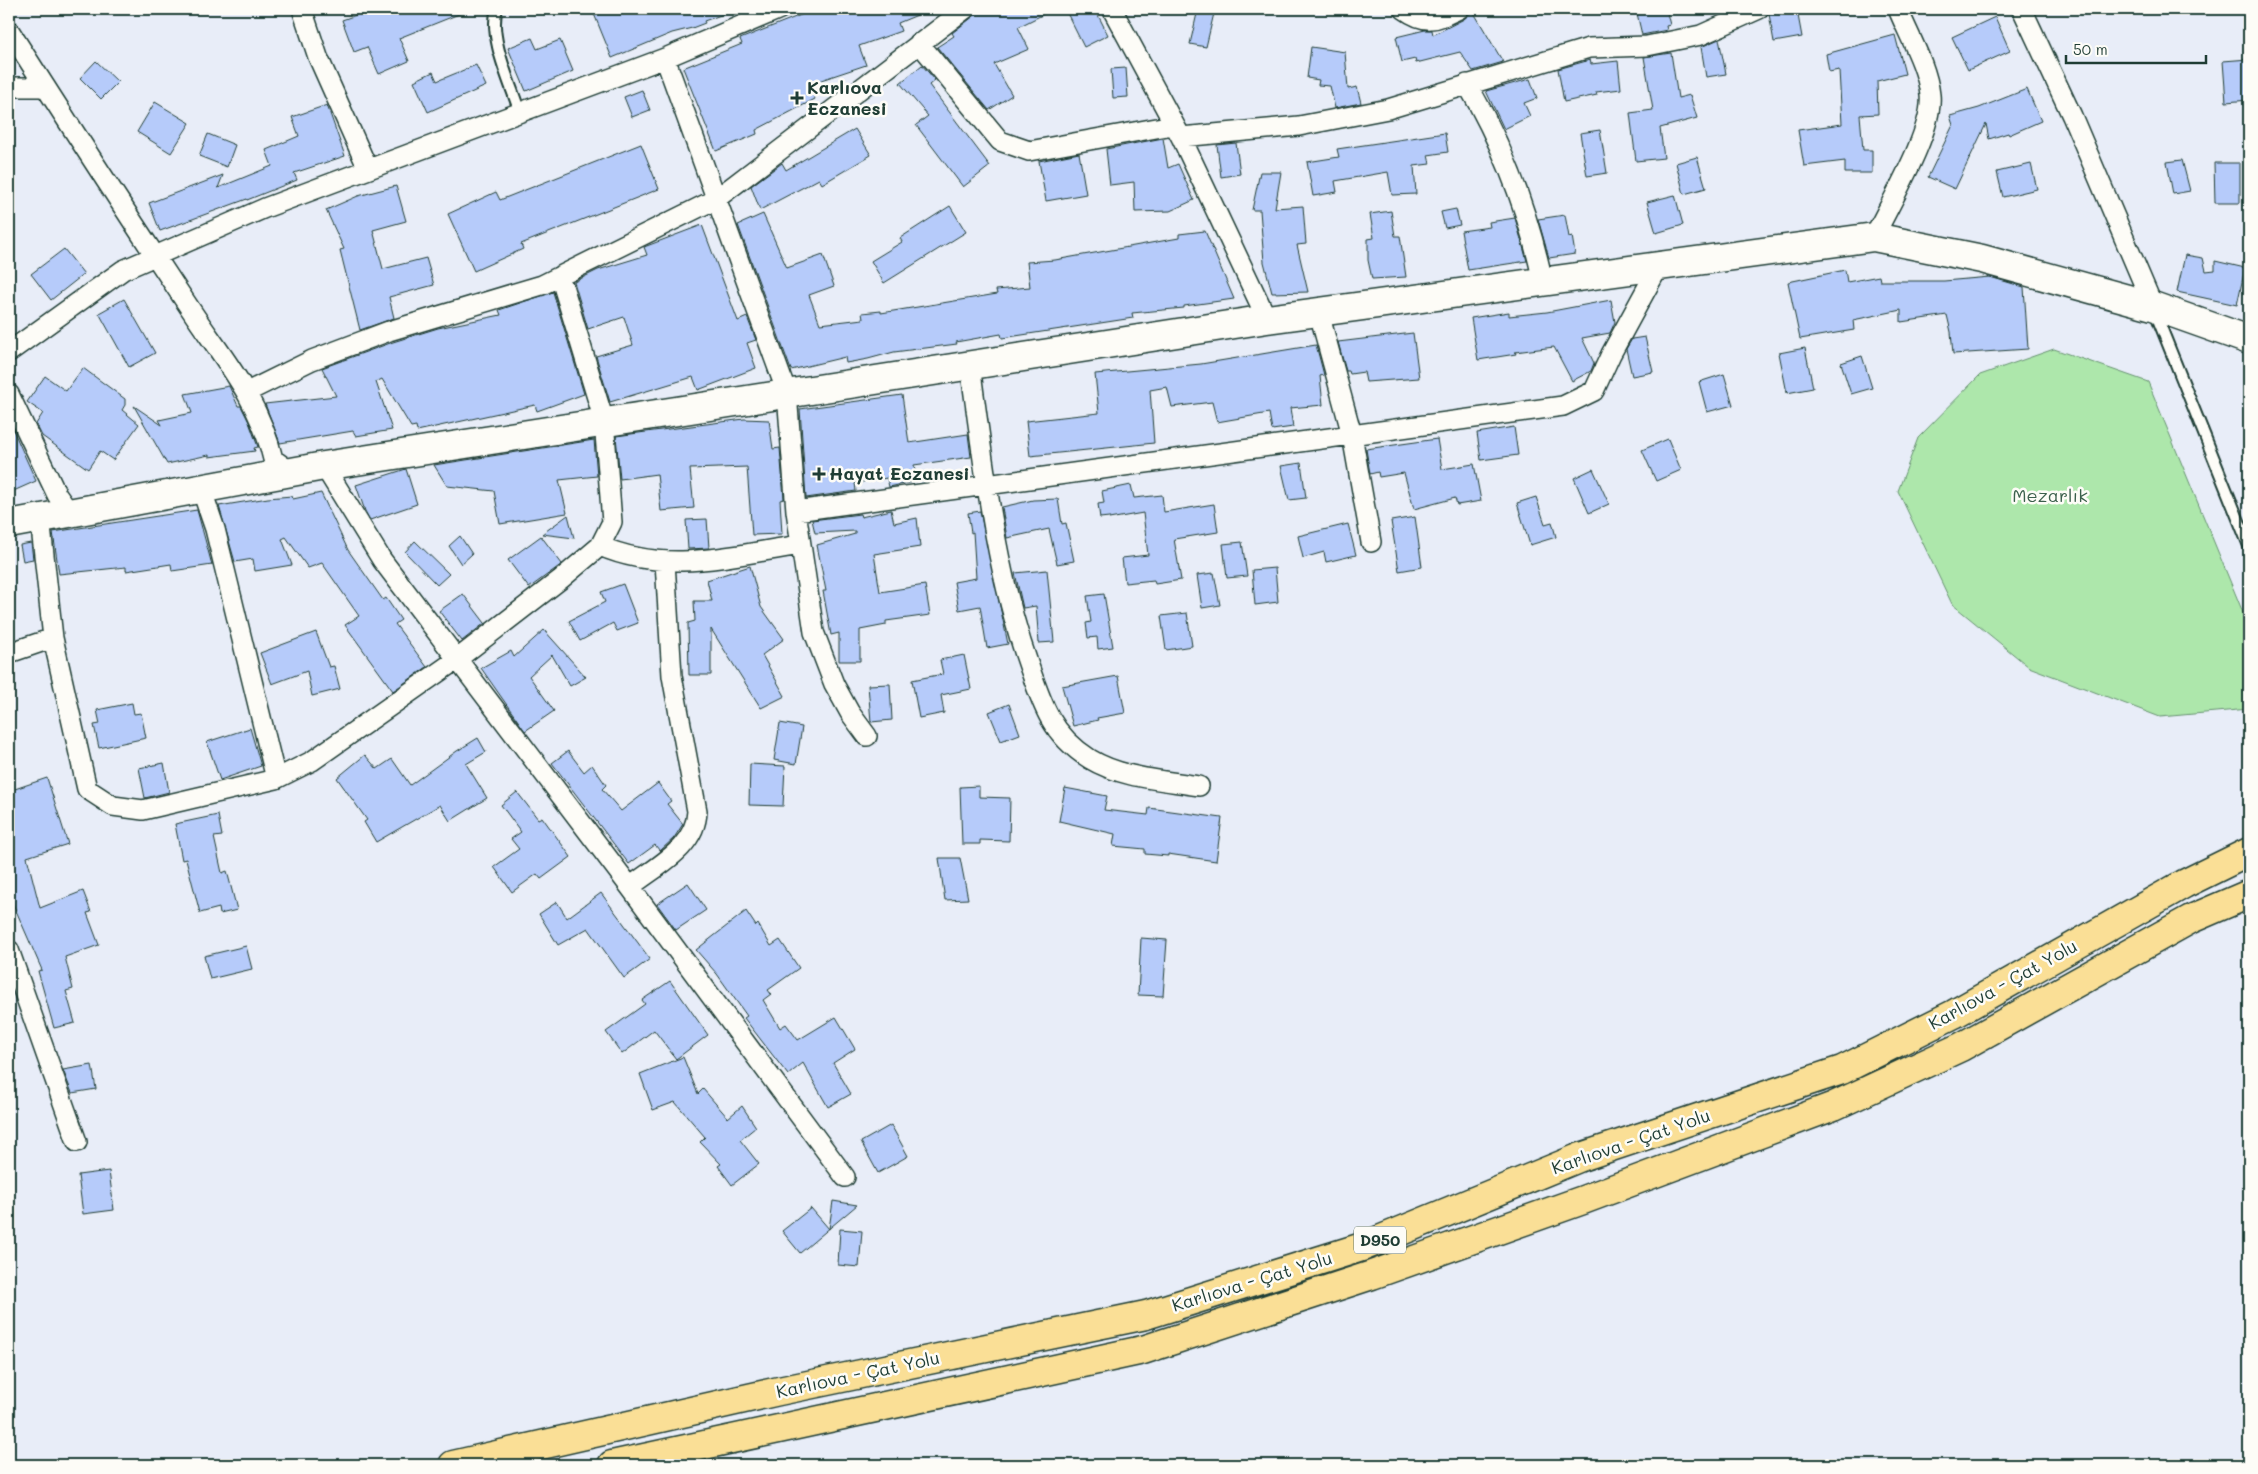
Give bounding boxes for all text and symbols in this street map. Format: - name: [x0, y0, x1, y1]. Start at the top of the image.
- scale bar: [2066, 32, 2206, 64]
- text: 50 m: [2073, 39, 2108, 59]
- place label: Karlıova Eczanesi: [807, 75, 887, 120]
- marker: Karlıova Eczanesi: [791, 92, 803, 104]
- place label: Hayat Eczanesi: [829, 461, 970, 485]
- marker: Hayat Eczanesi: [813, 468, 825, 480]
- park label: Mezarlık: [2012, 483, 2088, 507]
- street label: Karlıova - Çat Yolu: [1924, 933, 2081, 1035]
- street label: Karlıova - Çat Yolu: [1548, 1103, 1713, 1179]
- road number: D950: [1354, 1226, 1406, 1254]
- street label: Karlıova - Çat Yolu: [1169, 1245, 1335, 1317]
- street label: Karlıova - Çat Yolu: [774, 1345, 942, 1403]

